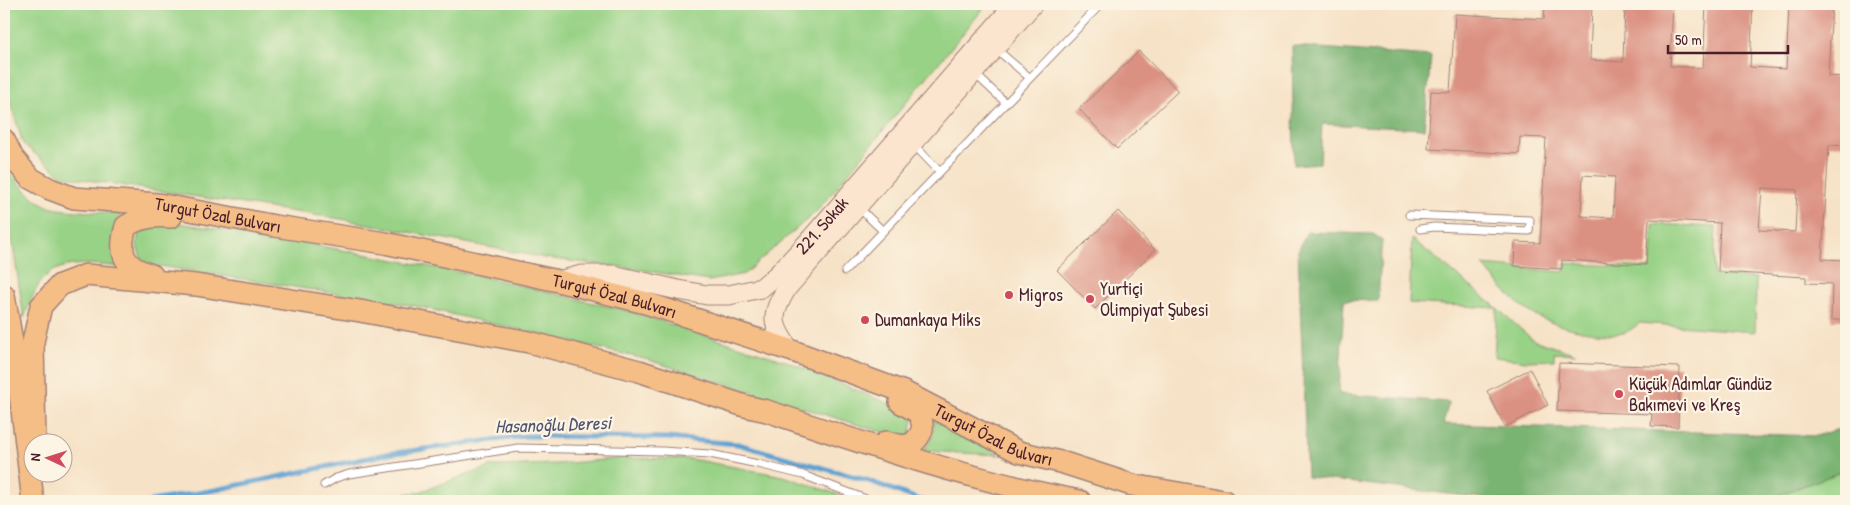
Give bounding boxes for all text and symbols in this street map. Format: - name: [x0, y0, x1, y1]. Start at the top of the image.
- scale bar: [1668, 22, 1788, 54]
- text: 50 m: [1675, 29, 1702, 50]
- street label: Turgut Özal Bulvarı: [153, 191, 283, 239]
- street label: 221. Sokak: [790, 191, 854, 260]
- street label: Turgut Özal Bulvarı: [550, 267, 680, 324]
- place label: Yurtiçi Olimpiyat Şubesi: [1100, 276, 1209, 322]
- place label: Migros: [1019, 282, 1063, 307]
- marker: Migros: [1003, 289, 1015, 301]
- marker: Yurtiçi Olimpiyat Şubesi: [1084, 293, 1096, 305]
- place label: Dumankaya Miks: [875, 307, 981, 332]
- marker: Dumankaya Miks: [859, 314, 871, 326]
- place label: Küçük Adımlar Gündüz Bakımevi ve Kreş: [1629, 371, 1773, 417]
- marker: Küçük Adımlar Gündüz Bakımevi ve Kreş: [1613, 388, 1625, 400]
- street label: Turgut Özal Bulvarı: [930, 397, 1055, 472]
- water label: Hasanoğlu Deresi: [495, 409, 613, 439]
- north arrow: [22, 432, 72, 482]
- text: N: [25, 452, 44, 461]

